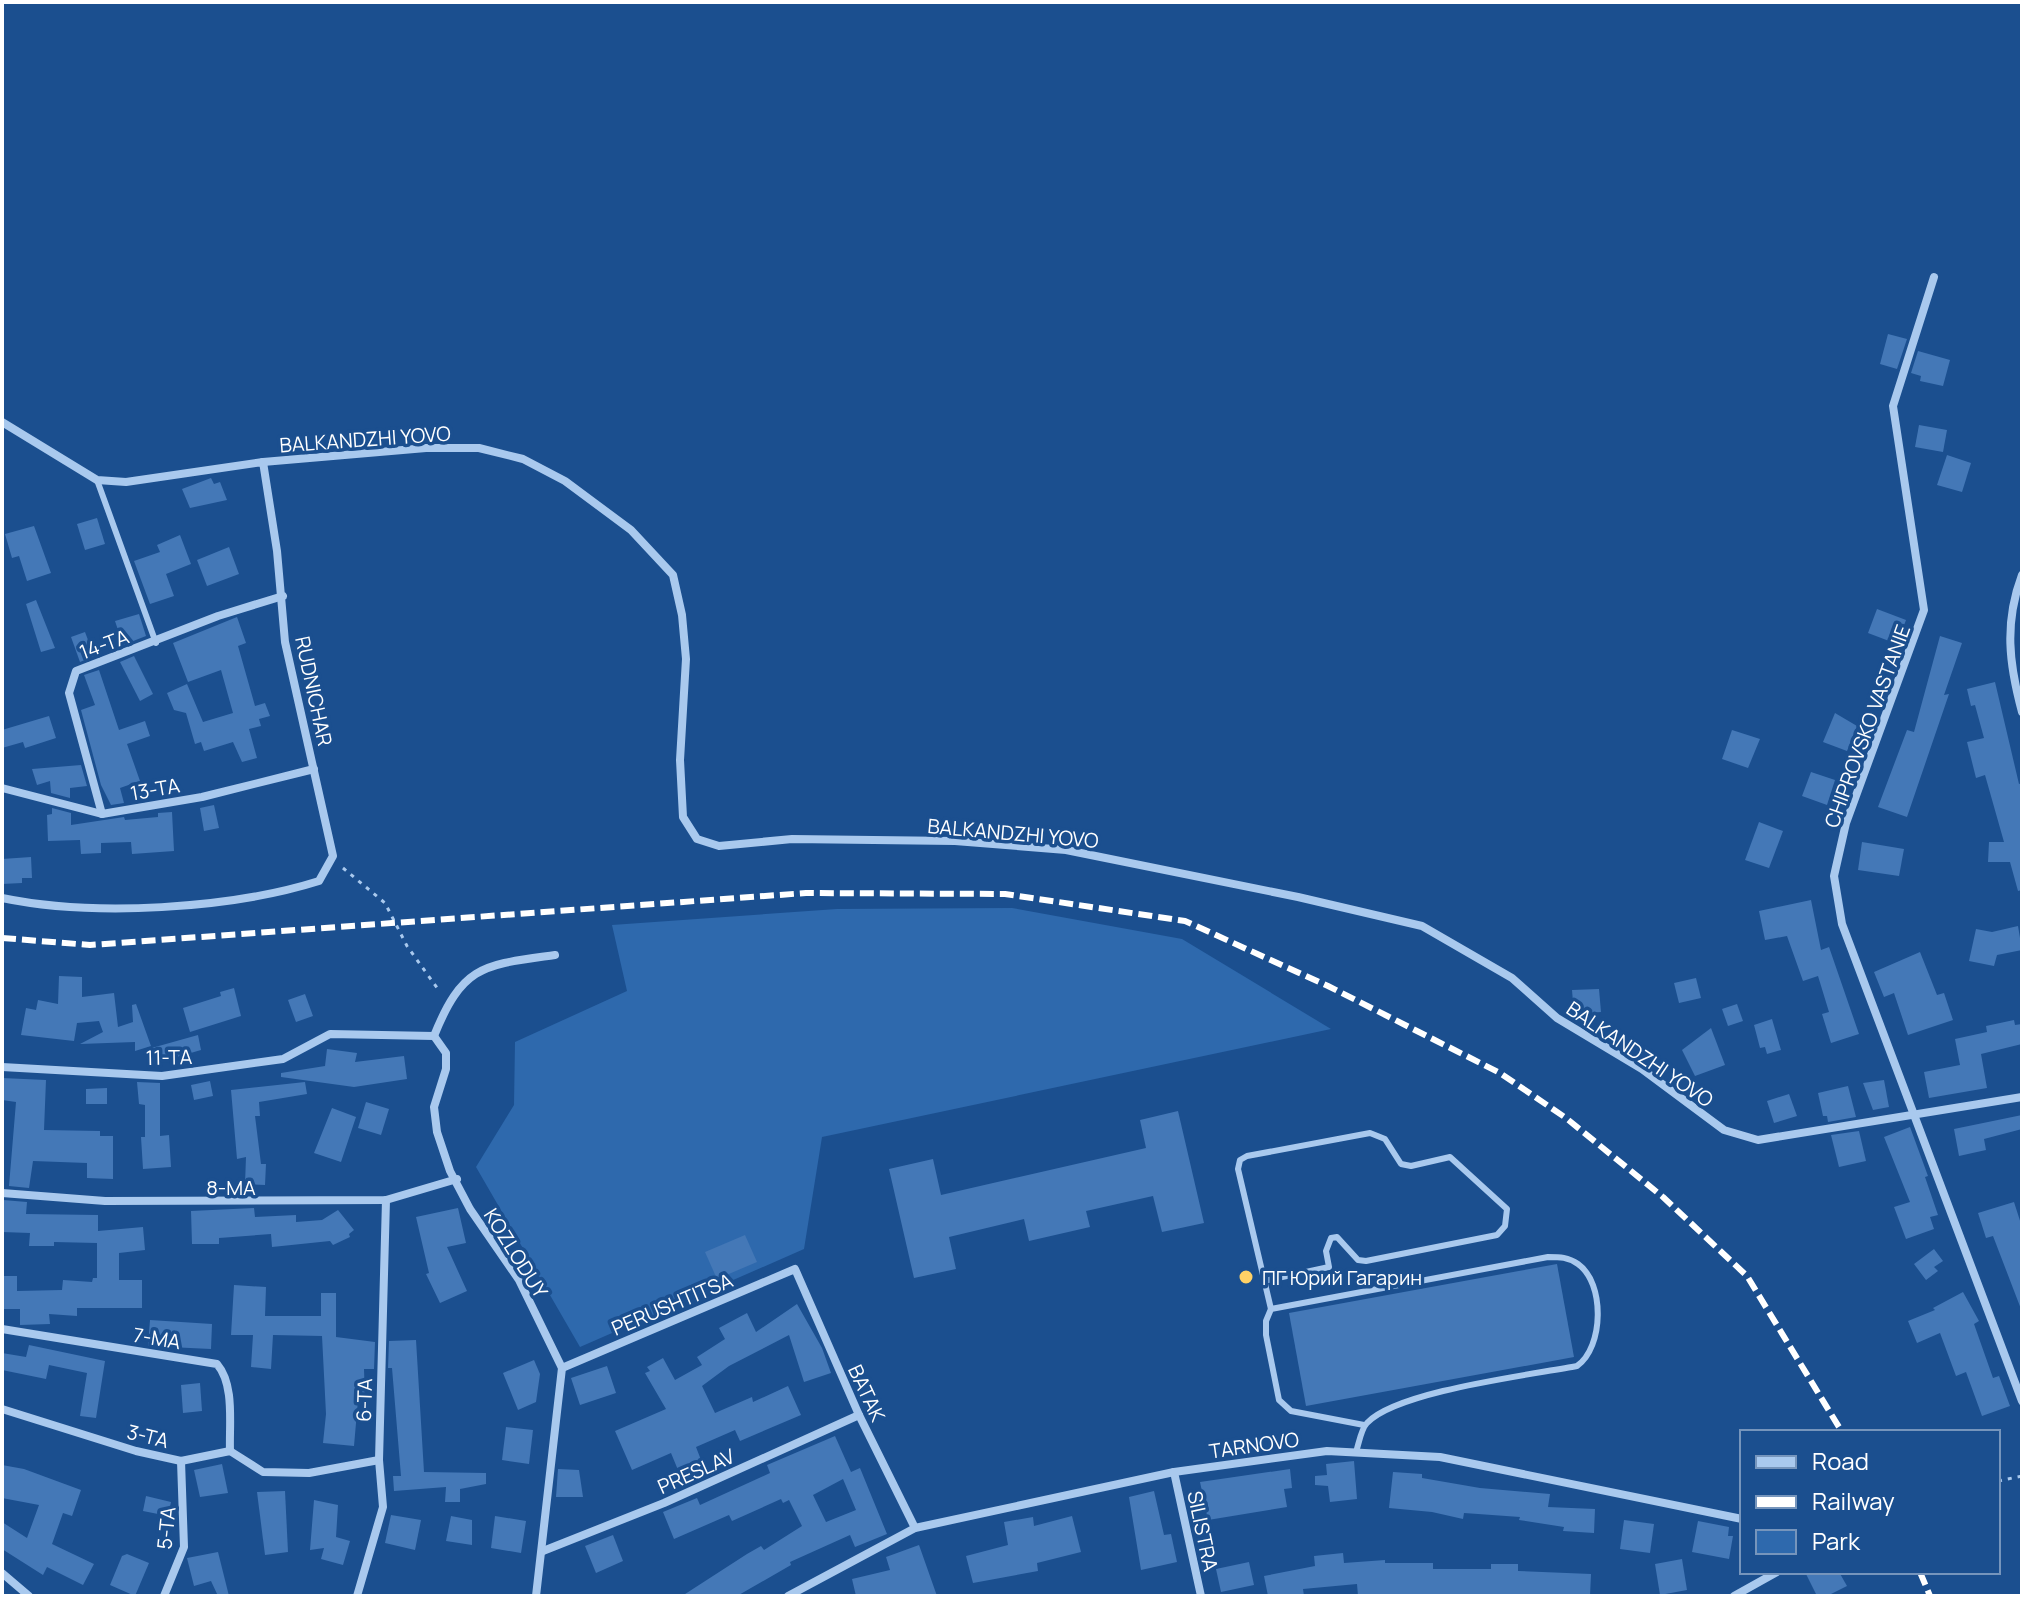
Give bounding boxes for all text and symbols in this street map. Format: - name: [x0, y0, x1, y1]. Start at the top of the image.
- street label: BALKANDZHI YOVO: [278, 420, 452, 458]
- street label: CHIPROVSKO VASTANIE: [1818, 621, 1916, 831]
- street label: 14-ТА: [76, 623, 133, 665]
- street label: RUDNICHAR: [289, 634, 339, 748]
- street label: 13-ТА: [128, 771, 182, 807]
- street label: BALKANDZHI YOVO: [926, 812, 1100, 854]
- street label: BALKANDZHI YOVO: [1561, 995, 1719, 1113]
- street label: 11-ТА: [145, 1043, 193, 1071]
- street label: 8-МА: [206, 1174, 256, 1201]
- street label: KOZLODUY: [478, 1203, 555, 1304]
- place label: ПГ Юрий Гагарин: [1262, 1264, 1422, 1291]
- street label: PERUSHTITSA: [607, 1266, 737, 1342]
- marker: ПГ Юрий Гагарин: [1237, 1268, 1255, 1286]
- street label: 7-МА: [131, 1321, 183, 1355]
- street label: BATAK: [842, 1360, 892, 1426]
- street label: 6-ТА: [350, 1378, 378, 1422]
- street label: 3-ТА: [124, 1418, 172, 1454]
- street label: TARNOVO: [1207, 1425, 1301, 1465]
- legend: [1740, 1430, 2000, 1574]
- street label: PRESLAV: [653, 1442, 739, 1500]
- text: Road: [1812, 1444, 1869, 1477]
- text: Railway: [1812, 1484, 1895, 1517]
- street label: SILISTRA: [1181, 1488, 1225, 1574]
- street label: 5-ТА: [150, 1505, 182, 1551]
- text: Park: [1812, 1524, 1861, 1557]

